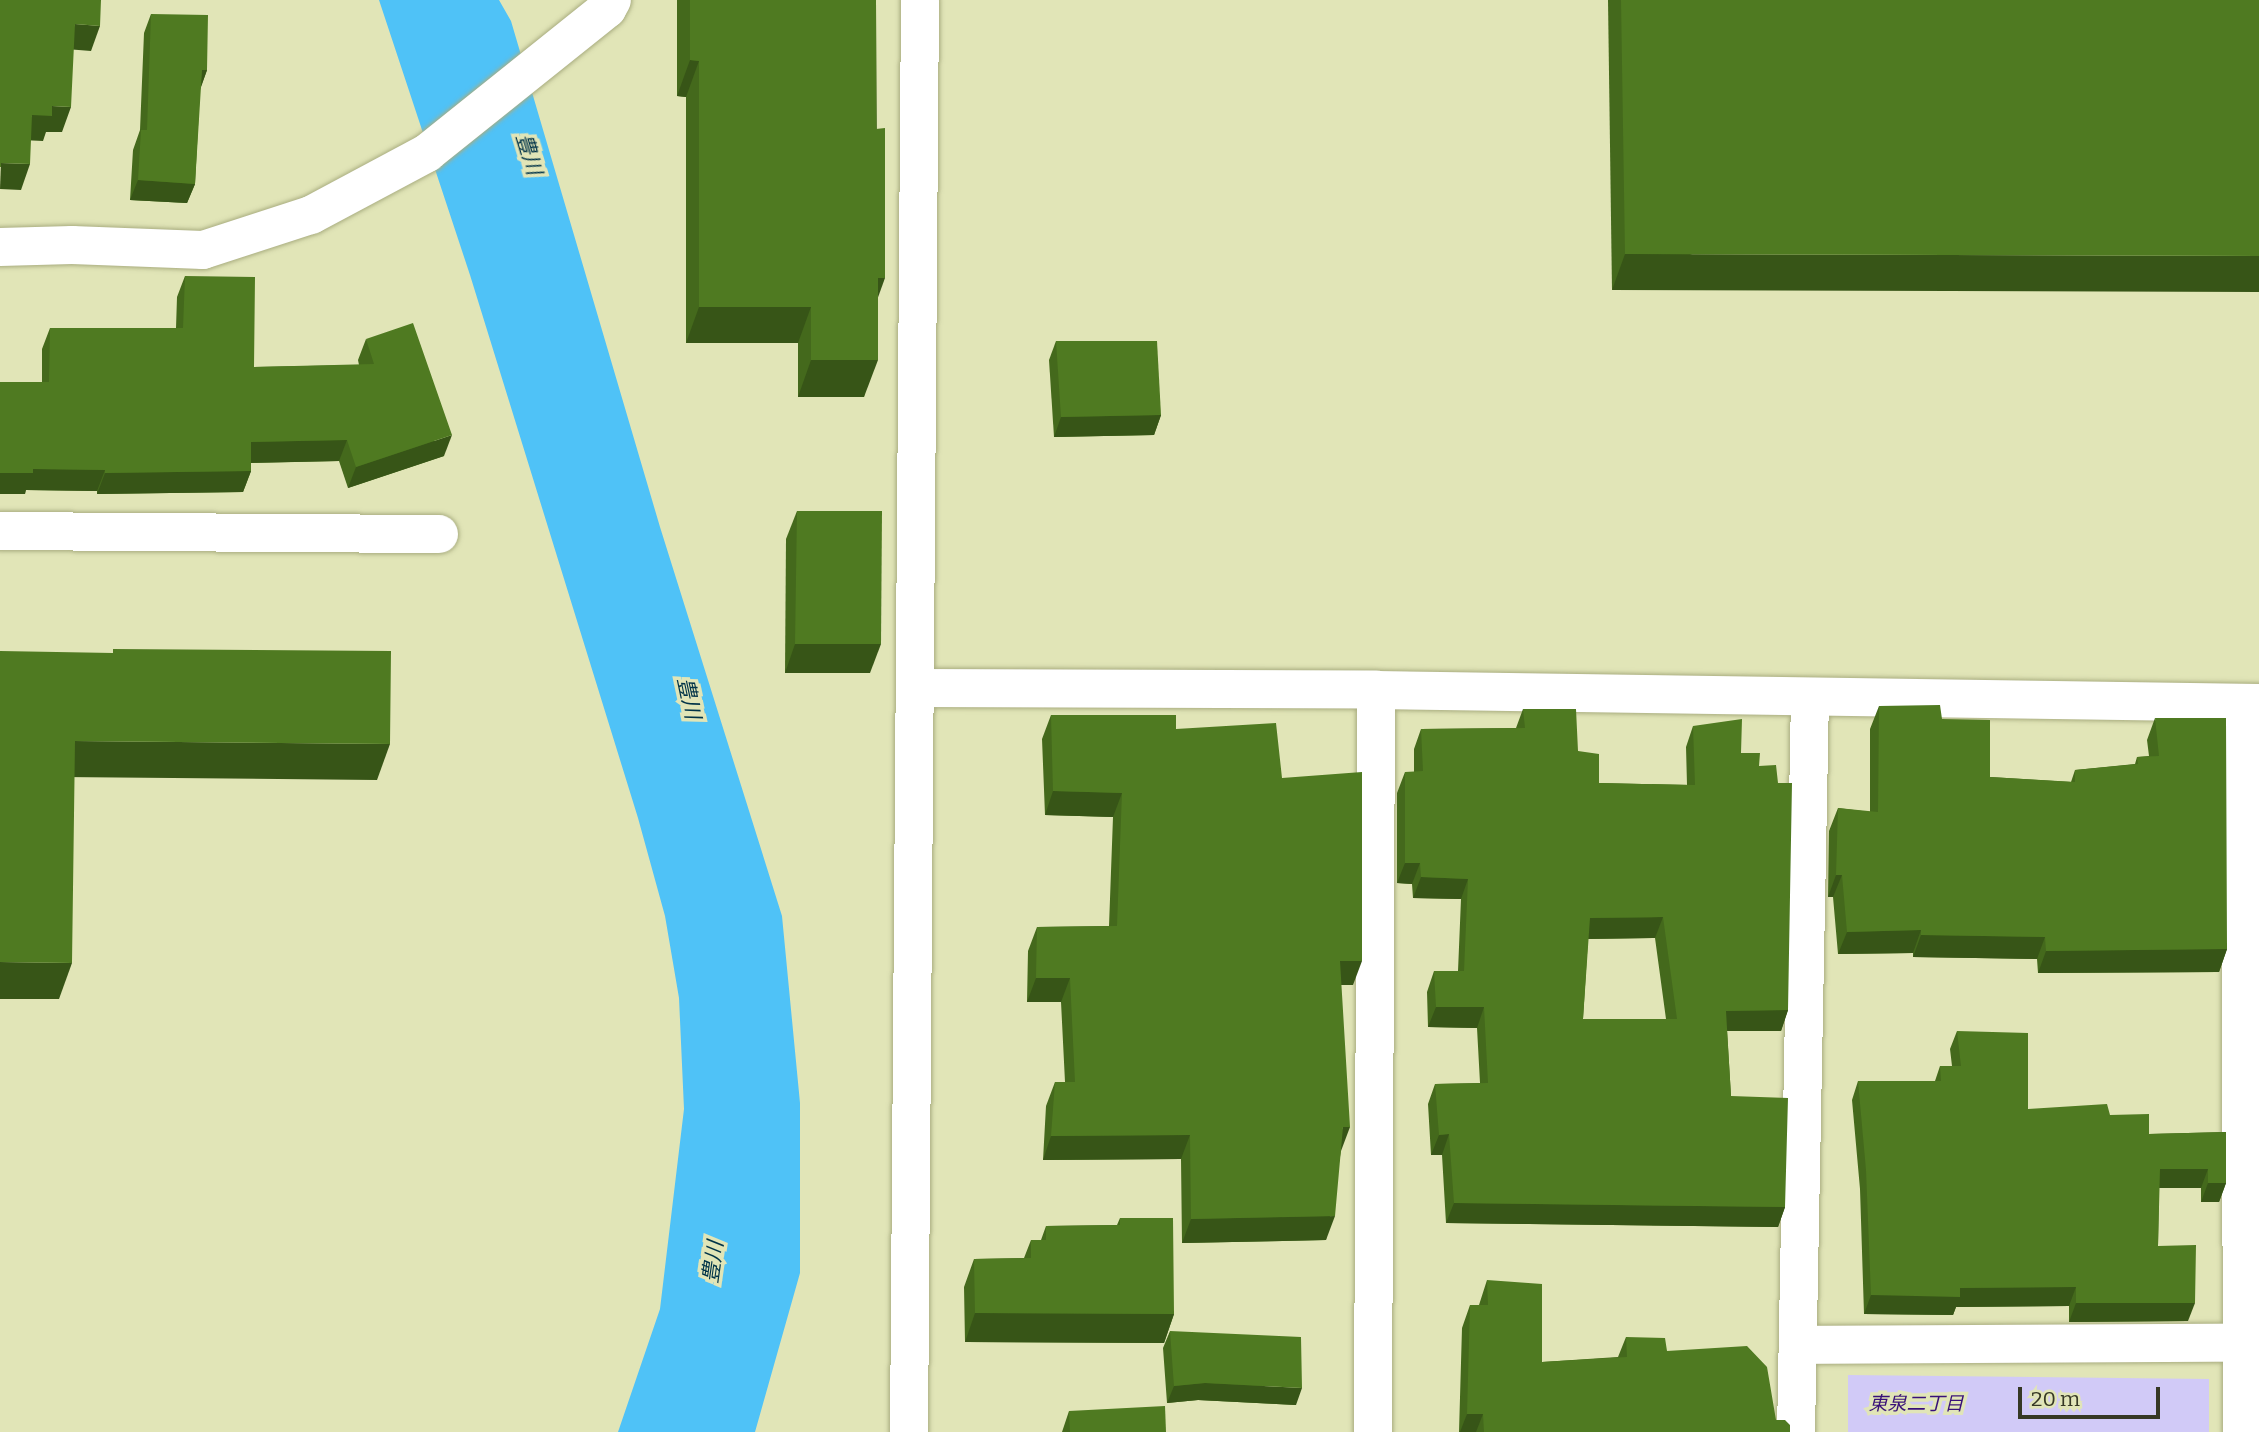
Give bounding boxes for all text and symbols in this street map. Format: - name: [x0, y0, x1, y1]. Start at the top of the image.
- water label: 豊川: [511, 130, 547, 178]
- water label: 豊川: [672, 675, 706, 721]
- water label: 豊川: [698, 1239, 728, 1285]
- scale bar: [2021, 1372, 2163, 1416]
- text: 20 m: [2031, 1386, 2080, 1412]
- park label: 東泉二丁目: [1869, 1393, 1963, 1415]

